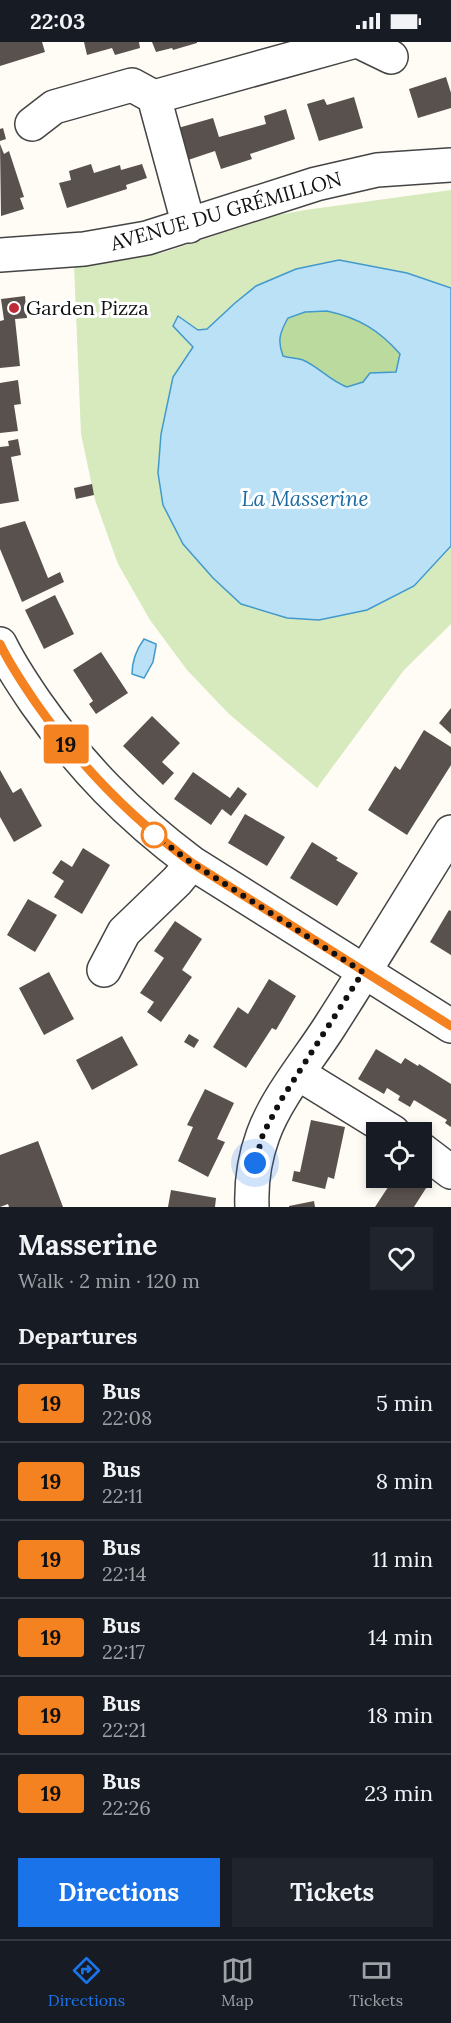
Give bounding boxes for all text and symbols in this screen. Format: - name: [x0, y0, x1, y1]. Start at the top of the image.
- text: 22:03: [30, 7, 85, 35]
- street label: AVENUE DU GRÉMILLON: [106, 166, 344, 256]
- place label: Garden Pizza: [26, 295, 149, 320]
- marker: Garden Pizza: [7, 301, 21, 315]
- water label: La Masserine: [241, 485, 369, 512]
- line badge: 19: [39, 724, 93, 764]
- text: 19: [56, 731, 76, 758]
- unlabelled marker: [141, 822, 167, 848]
- map controls: [366, 1122, 432, 1188]
- button: locate: [366, 1122, 432, 1188]
- your location: [240, 1148, 270, 1178]
- text: Masserine: [18, 1227, 157, 1263]
- button: heart: [370, 1227, 433, 1290]
- text: Walk · 2 min · 120 m: [18, 1268, 200, 1293]
- text: Departures: [18, 1322, 137, 1350]
- text: Bus: [102, 1377, 141, 1405]
- text: 5 min: [376, 1389, 433, 1417]
- text: 19: [41, 1390, 61, 1417]
- text: 22:08: [102, 1405, 152, 1430]
- text: Bus: [102, 1455, 141, 1483]
- text: 8 min: [376, 1467, 433, 1495]
- text: 19: [41, 1468, 61, 1495]
- text: 22:11: [102, 1483, 143, 1508]
- text: Bus: [102, 1533, 141, 1561]
- text: 11 min: [372, 1545, 433, 1573]
- text: 19: [41, 1546, 61, 1573]
- text: 22:14: [102, 1561, 147, 1586]
- text: Bus: [102, 1611, 141, 1639]
- text: 14 min: [368, 1623, 433, 1651]
- text: 19: [41, 1624, 61, 1651]
- text: 22:17: [102, 1639, 145, 1664]
- text: Bus: [102, 1689, 141, 1717]
- text: 18 min: [368, 1701, 433, 1729]
- text: 19: [41, 1702, 61, 1729]
- text: 22:21: [102, 1717, 147, 1742]
- text: Bus: [102, 1767, 141, 1795]
- text: 23 min: [364, 1779, 433, 1807]
- text: 19: [41, 1780, 61, 1807]
- text: 22:26: [102, 1795, 151, 1820]
- button: Directions: [18, 1858, 220, 1927]
- button: Tickets: [232, 1858, 433, 1927]
- tab: Directions: [48, 1954, 125, 2010]
- tab: Map: [221, 1954, 254, 2010]
- tab: Tickets: [349, 1954, 403, 2010]

